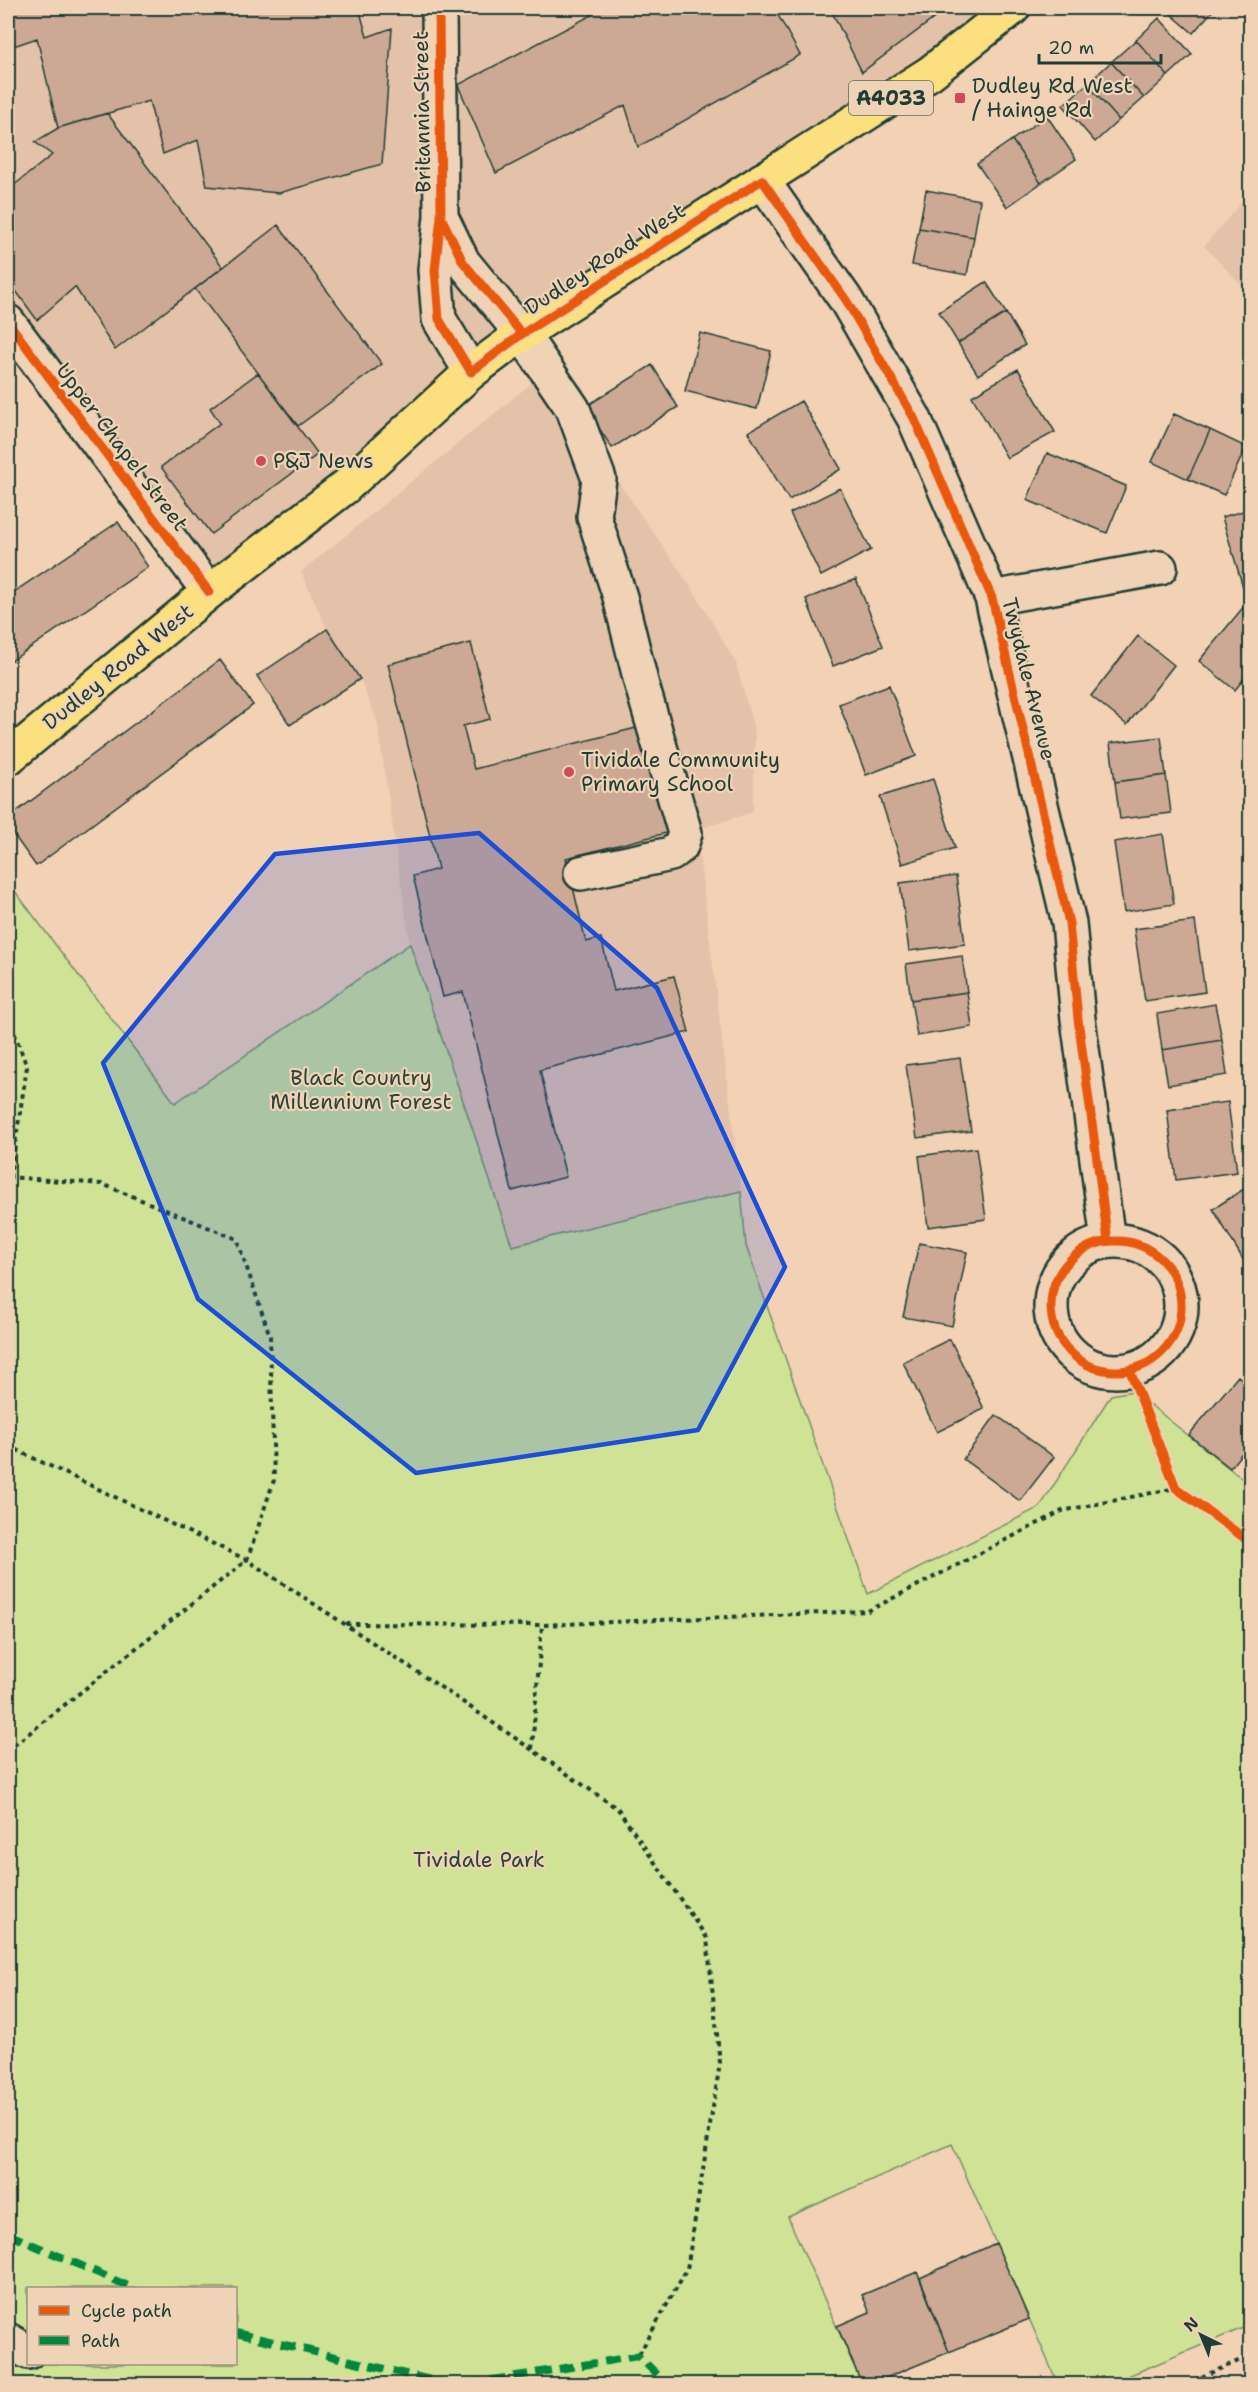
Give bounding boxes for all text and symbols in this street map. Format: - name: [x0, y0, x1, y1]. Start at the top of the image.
- scale bar: [1039, 27, 1160, 65]
- street label: Britannia Street: [407, 31, 437, 193]
- text: 20 m: [1048, 36, 1094, 60]
- place label: Dudley Rd West / Hainge Rd: [972, 72, 1133, 124]
- road number: A4033: [849, 81, 933, 115]
- marker: Dudley Rd West / Hainge Rd: [953, 91, 967, 105]
- street label: Dudley Road West: [519, 197, 691, 321]
- street label: Upper Chapel Street: [50, 357, 194, 537]
- place label: P&J News: [273, 447, 374, 475]
- marker: P&J News: [254, 454, 268, 468]
- street label: Twydale Avenue: [995, 595, 1063, 763]
- street label: Dudley Road West: [37, 598, 199, 736]
- place label: Tividale Community Primary School: [581, 746, 780, 798]
- marker: Tividale Community Primary School: [562, 765, 576, 779]
- park label: Black Country Millennium Forest: [270, 1064, 452, 1116]
- park label: Tividale Park: [413, 1846, 545, 1874]
- legend: [27, 2287, 237, 2365]
- text: Cycle path: [81, 2299, 172, 2323]
- north arrow: [1171, 2305, 1231, 2365]
- text: N: [1179, 2312, 1203, 2336]
- text: Path: [81, 2329, 120, 2353]

